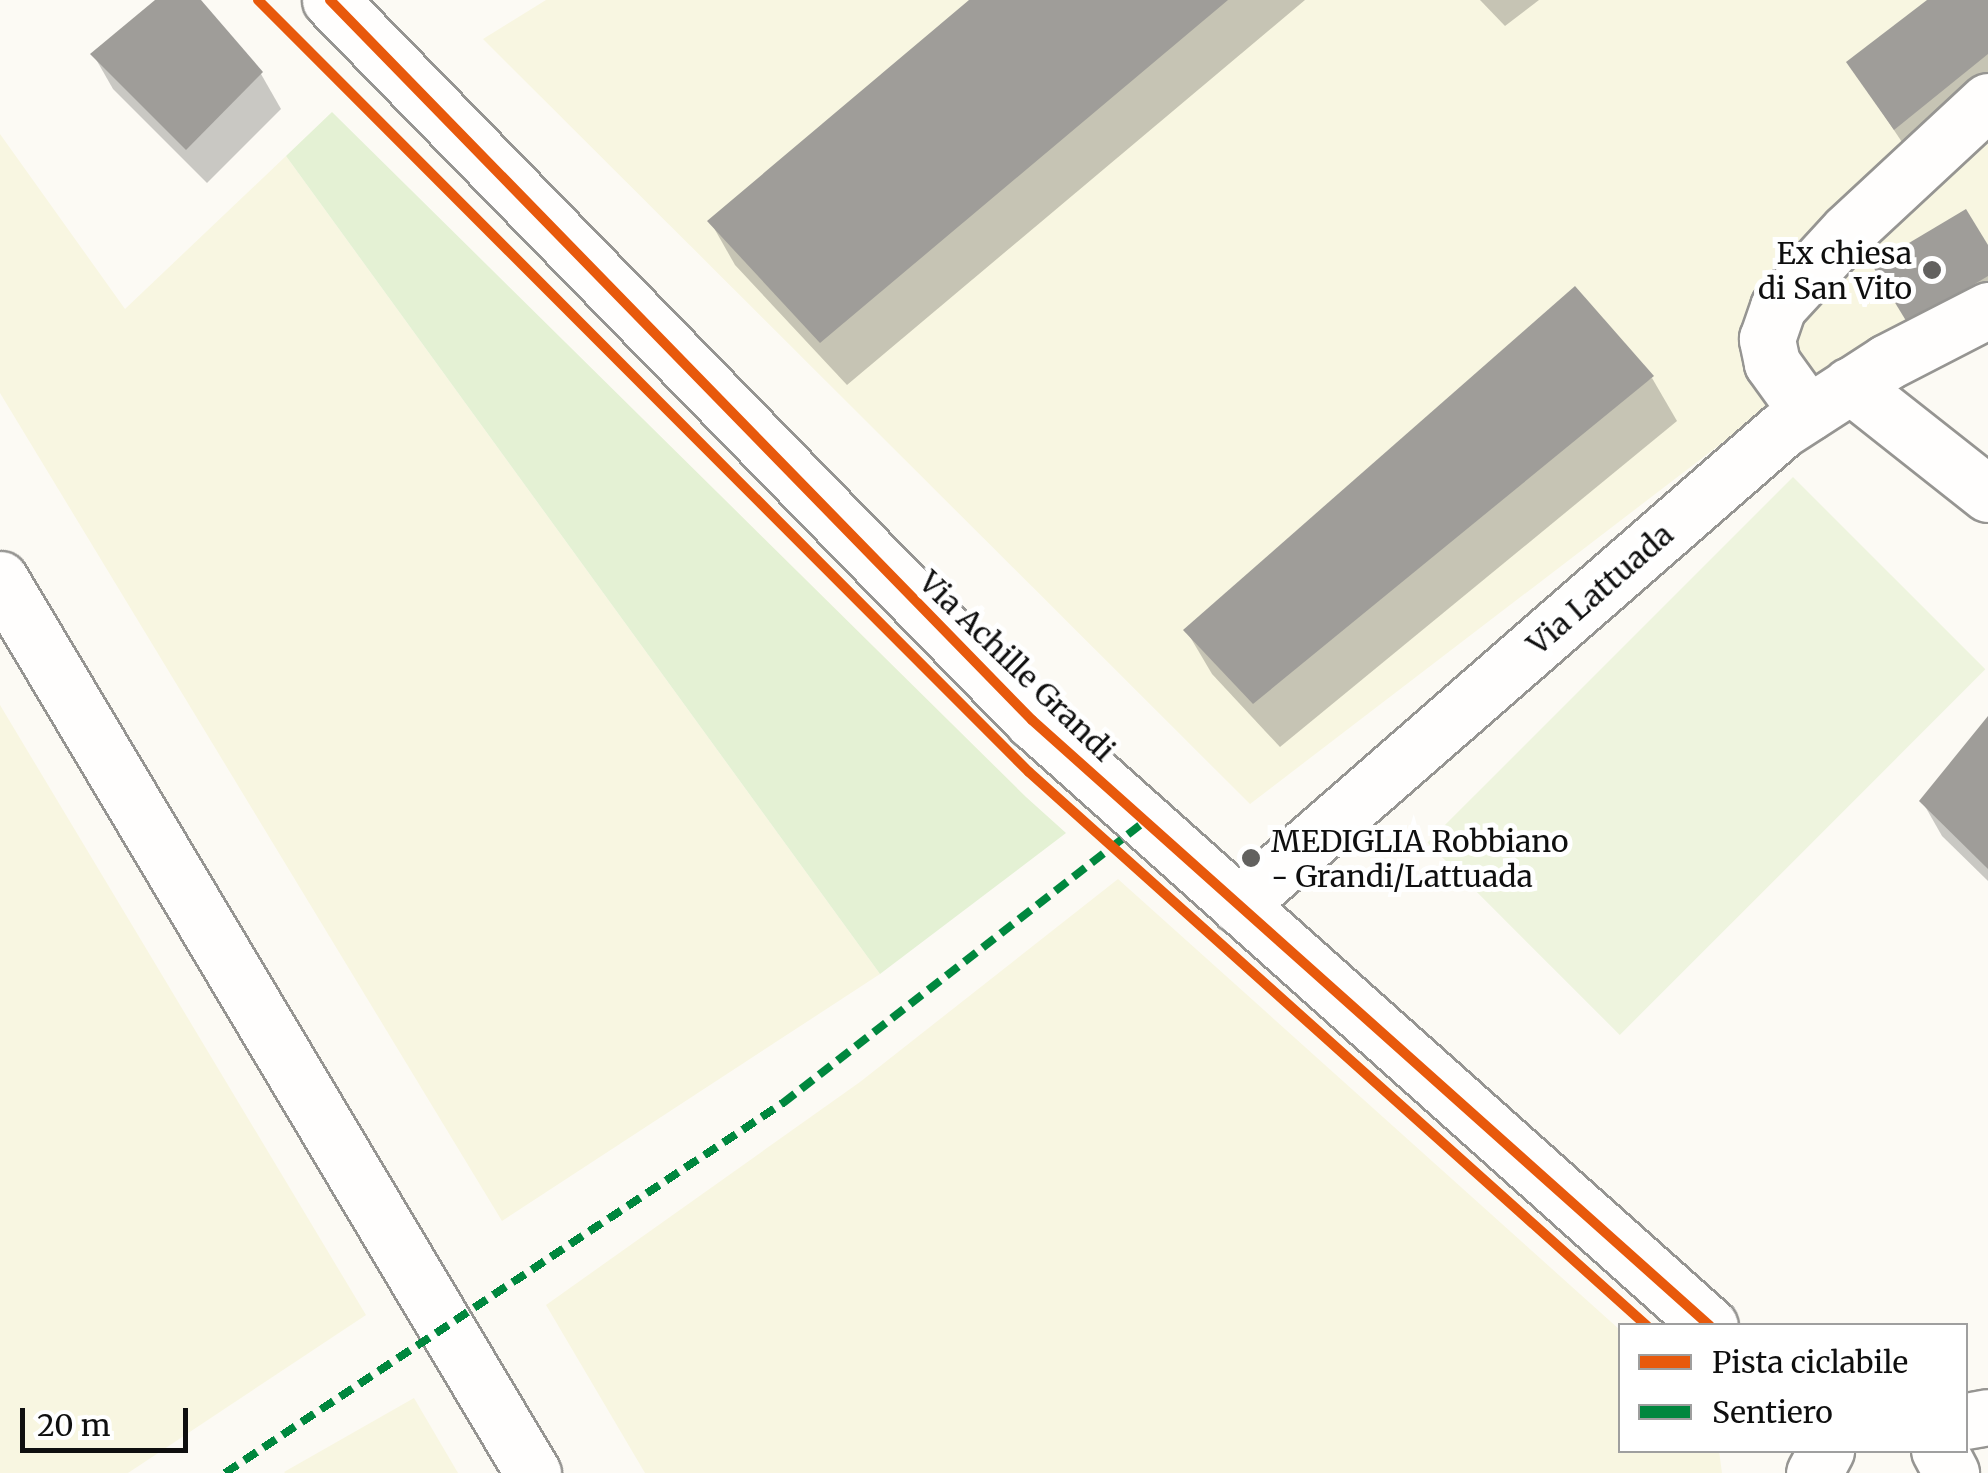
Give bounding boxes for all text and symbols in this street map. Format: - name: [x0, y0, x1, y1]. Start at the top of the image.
- place label: Ex chiesa di San Vito: [1758, 235, 1912, 306]
- marker: Ex chiesa di San Vito: [1921, 259, 1943, 281]
- street label: Via Lattuada: [1520, 516, 1680, 662]
- street label: Via Achille Grandi: [912, 564, 1122, 768]
- place label: MEDIGLIA Robbiano - Grandi/Lattuada: [1271, 823, 1569, 894]
- marker: MEDIGLIA Robbiano - Grandi/Lattuada: [1240, 847, 1262, 869]
- legend: [1618, 1323, 1968, 1453]
- text: Pista ciclabile: [1712, 1343, 1908, 1381]
- scale bar: [25, 1388, 192, 1450]
- text: Sentiero: [1712, 1393, 1833, 1431]
- text: 20 m: [37, 1406, 110, 1444]

